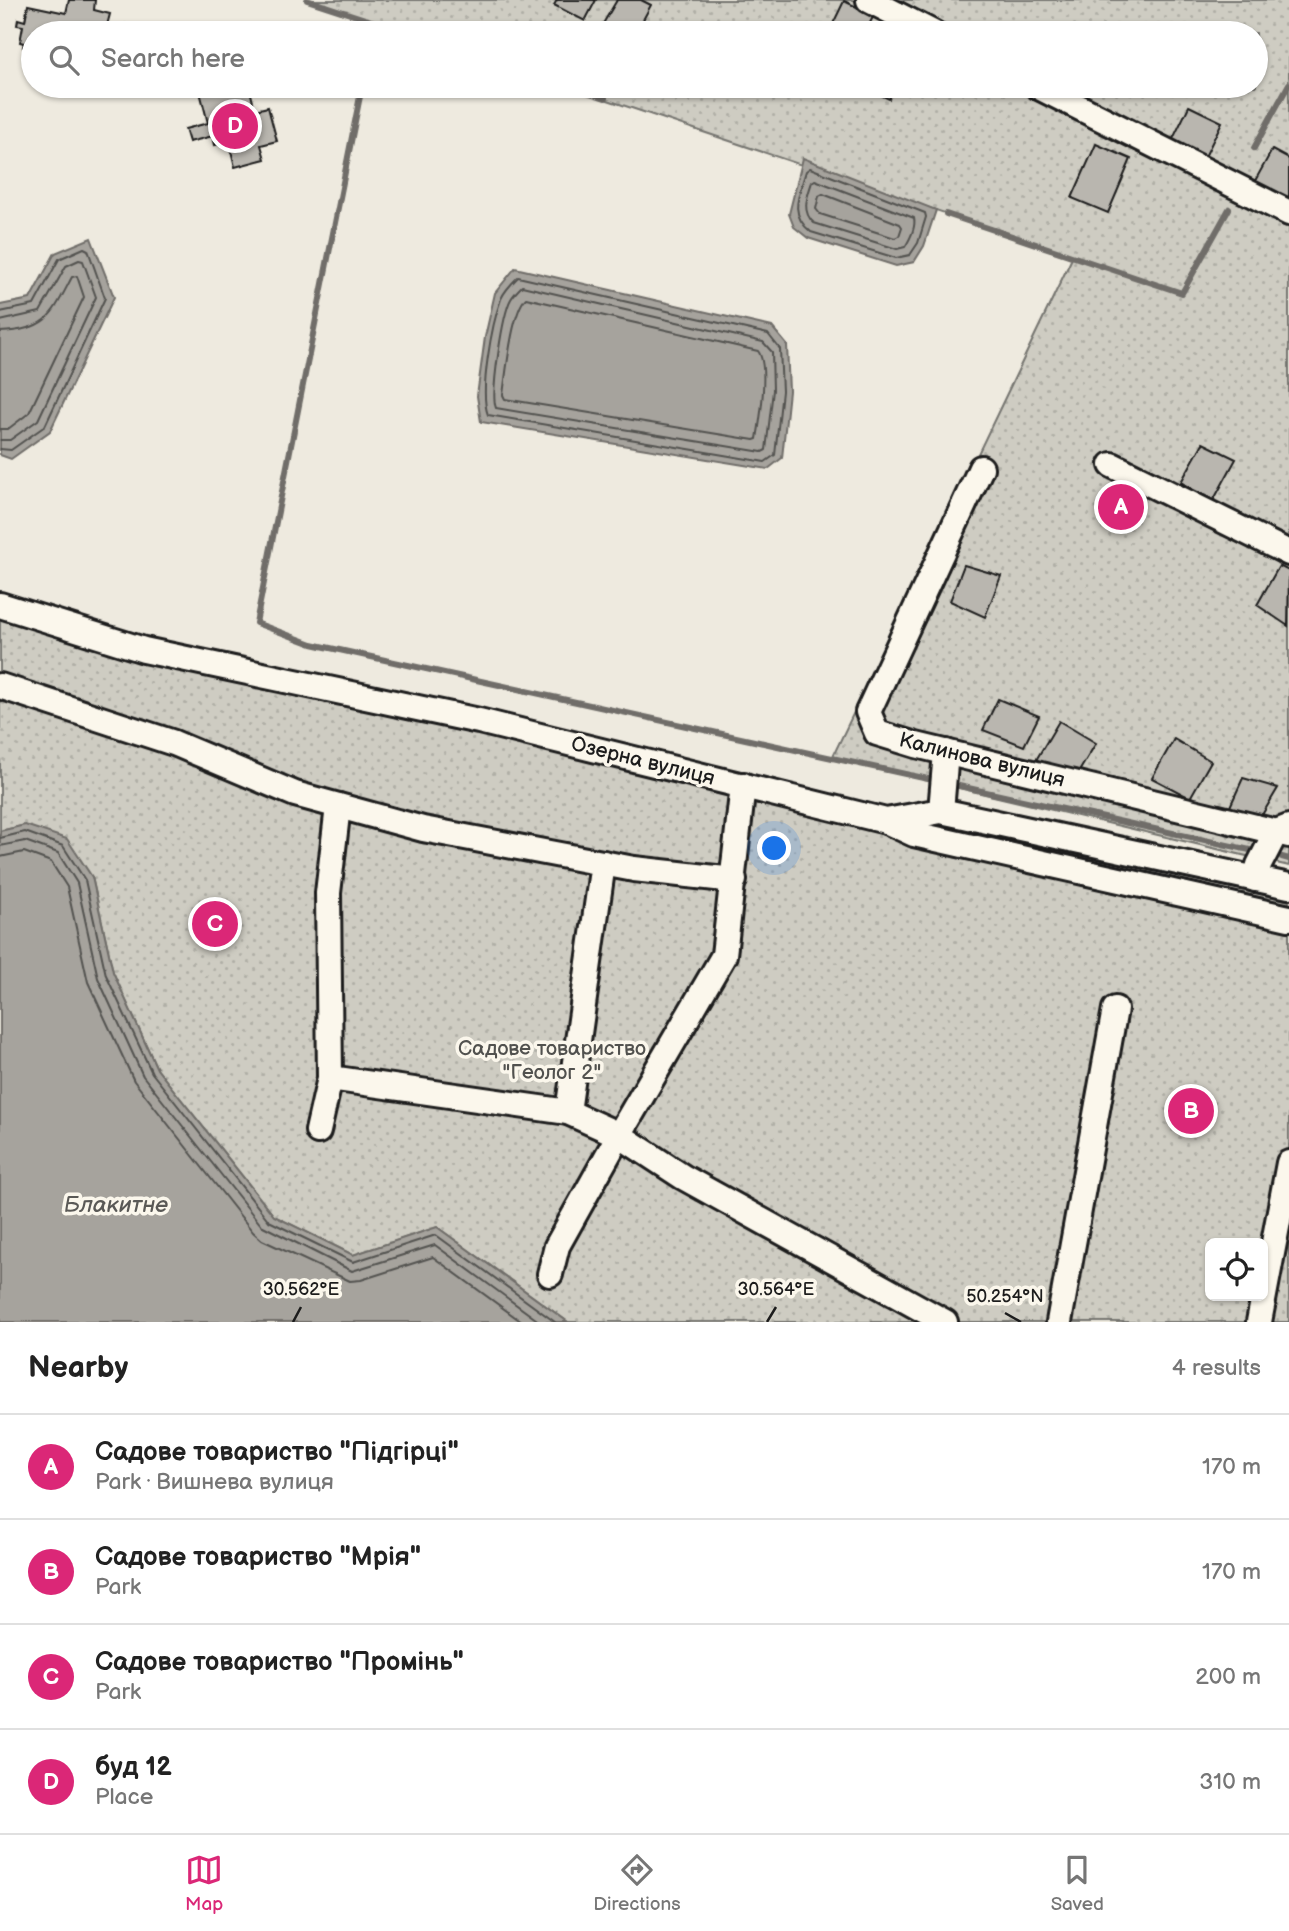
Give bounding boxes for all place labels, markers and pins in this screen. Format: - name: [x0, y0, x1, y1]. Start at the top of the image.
- pin: D: [212, 100, 258, 152]
- pin: A: [1098, 481, 1144, 533]
- pin: C: [192, 898, 238, 950]
- pin: B: [1168, 1085, 1214, 1137]

